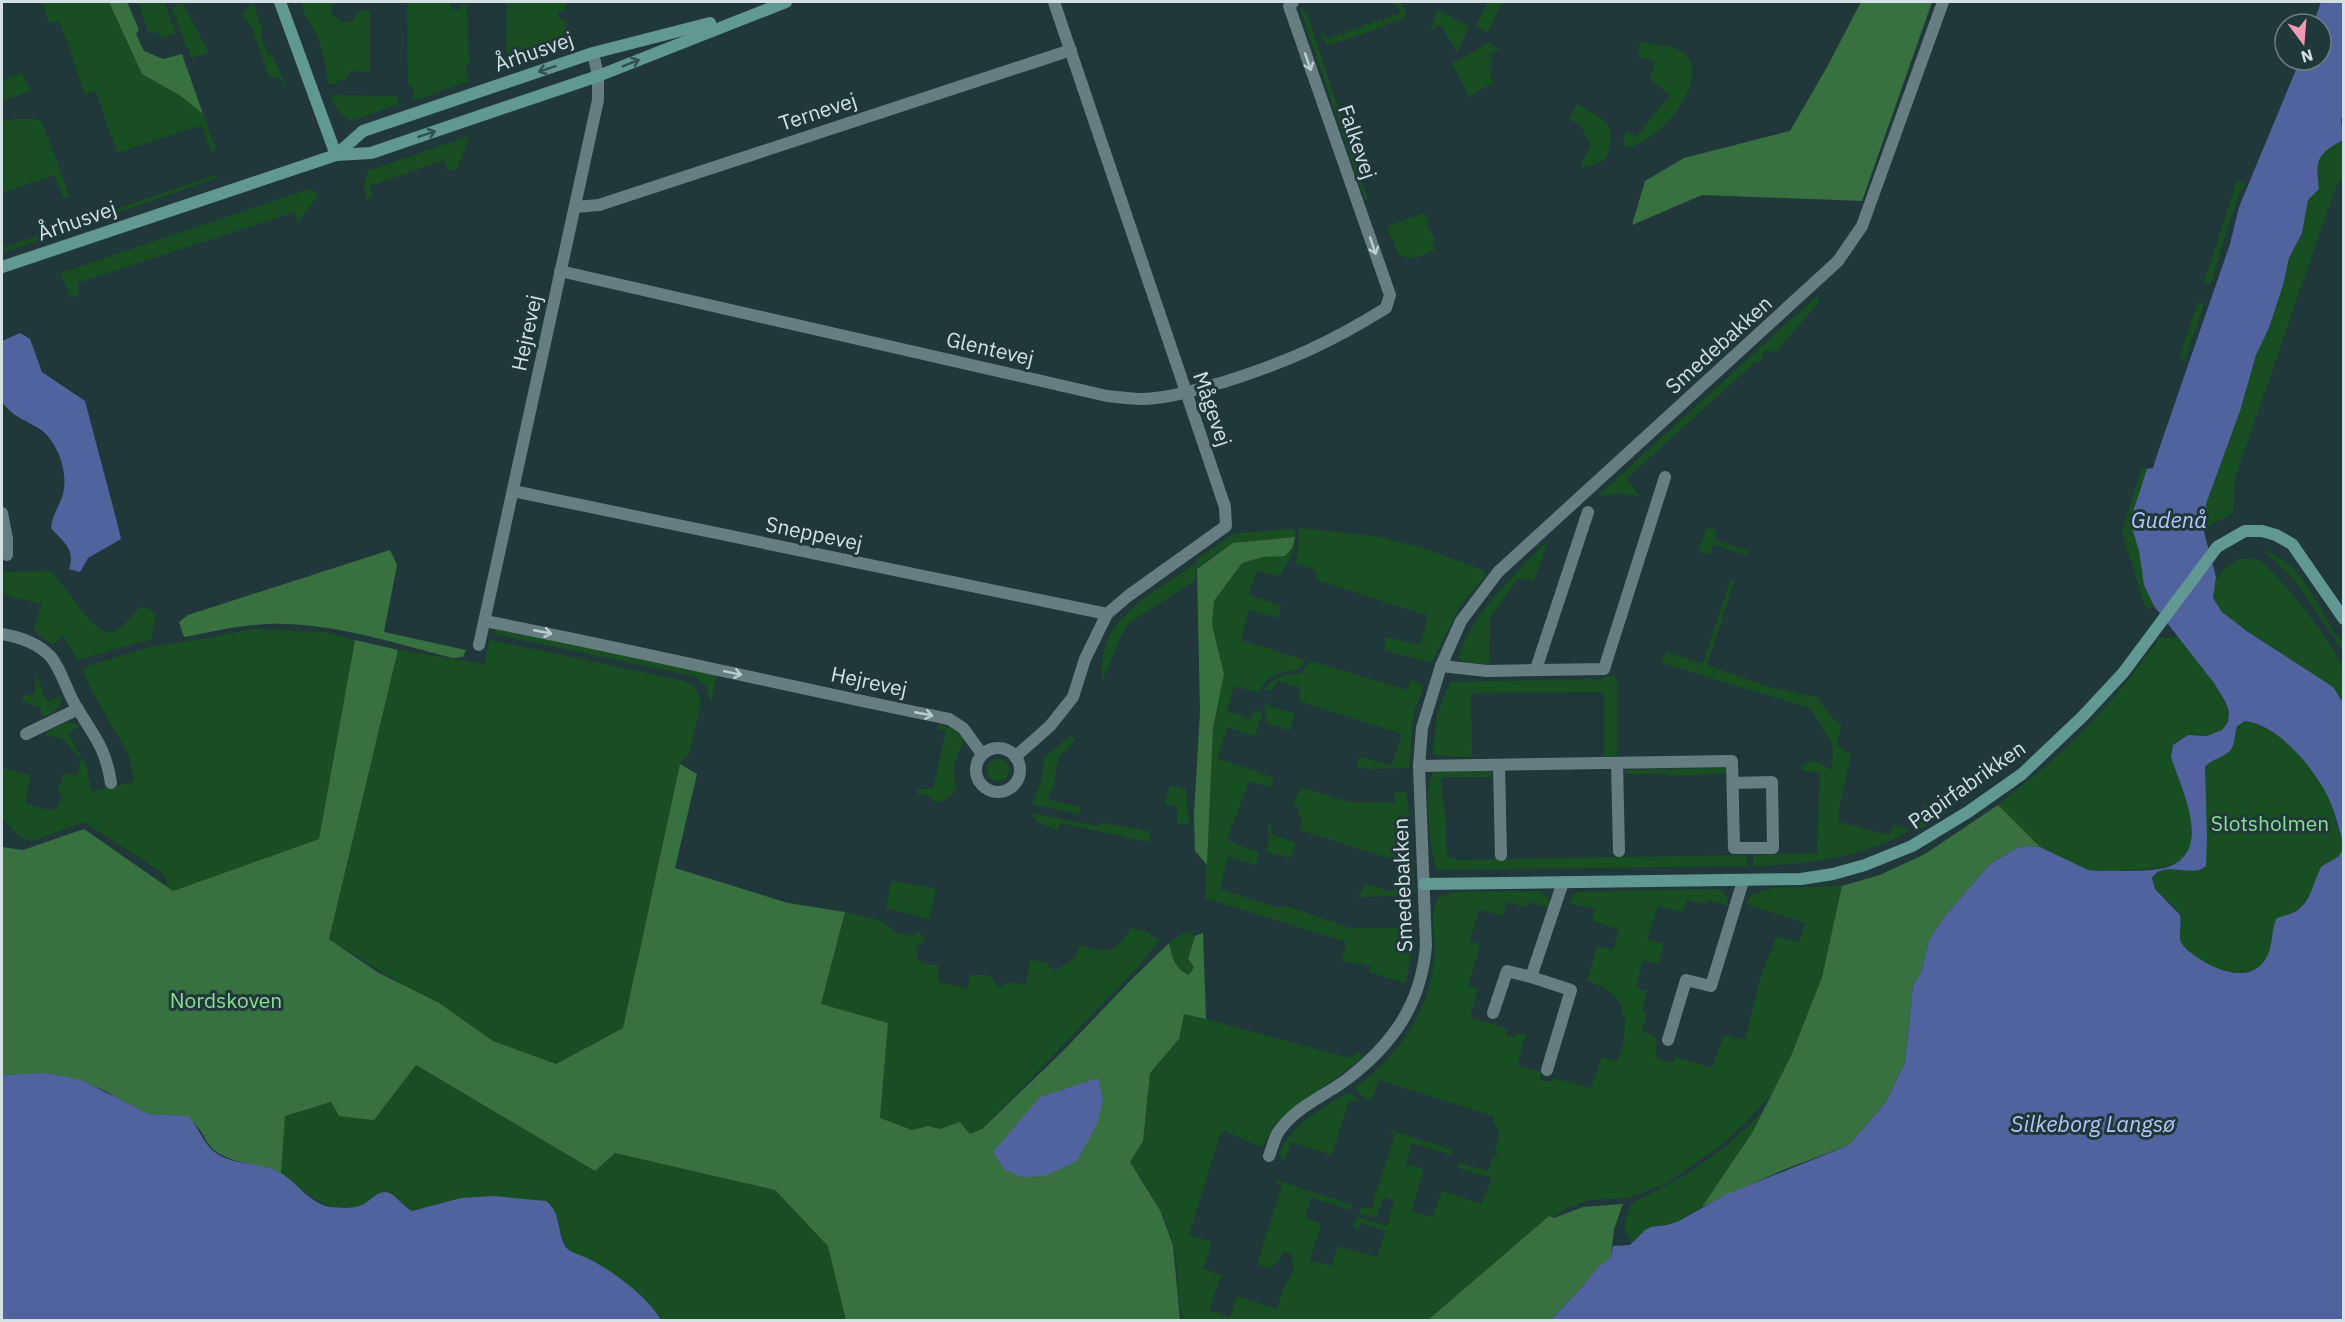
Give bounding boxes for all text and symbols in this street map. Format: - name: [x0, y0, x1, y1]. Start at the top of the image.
- north arrow: [2273, 12, 2333, 72]
- street label: Århusvej: [490, 24, 577, 78]
- text: N: [2299, 45, 2315, 68]
- one-way arrow: [1304, 52, 1315, 71]
- one-way arrow: [621, 56, 639, 67]
- one-way arrow: [538, 64, 557, 75]
- street label: Ternevej: [775, 85, 860, 137]
- street label: Falkevej: [1332, 101, 1384, 183]
- one-way arrow: [417, 128, 436, 139]
- street label: Århusvej: [33, 193, 120, 247]
- one-way arrow: [1368, 236, 1379, 255]
- street label: Smedebakken: [1659, 289, 1778, 400]
- street label: Hejrevej: [504, 292, 548, 374]
- street label: Glentevej: [944, 324, 1037, 372]
- street label: Mågevej: [1187, 367, 1239, 450]
- water label: Gudenå: [2131, 505, 2207, 534]
- street label: Sneppevej: [763, 509, 865, 557]
- one-way arrow: [532, 627, 552, 638]
- street label: Hejrevej: [828, 659, 910, 703]
- one-way arrow: [723, 668, 742, 679]
- one-way arrow: [913, 709, 933, 720]
- street label: Papirfabrikken: [1902, 733, 2031, 835]
- park label: Slotsholmen: [2211, 809, 2329, 837]
- street label: Smedebakken: [1386, 817, 1418, 953]
- park label: Nordskoven: [170, 986, 282, 1014]
- water label: Silkeborg Langsø: [2011, 1109, 2176, 1138]

